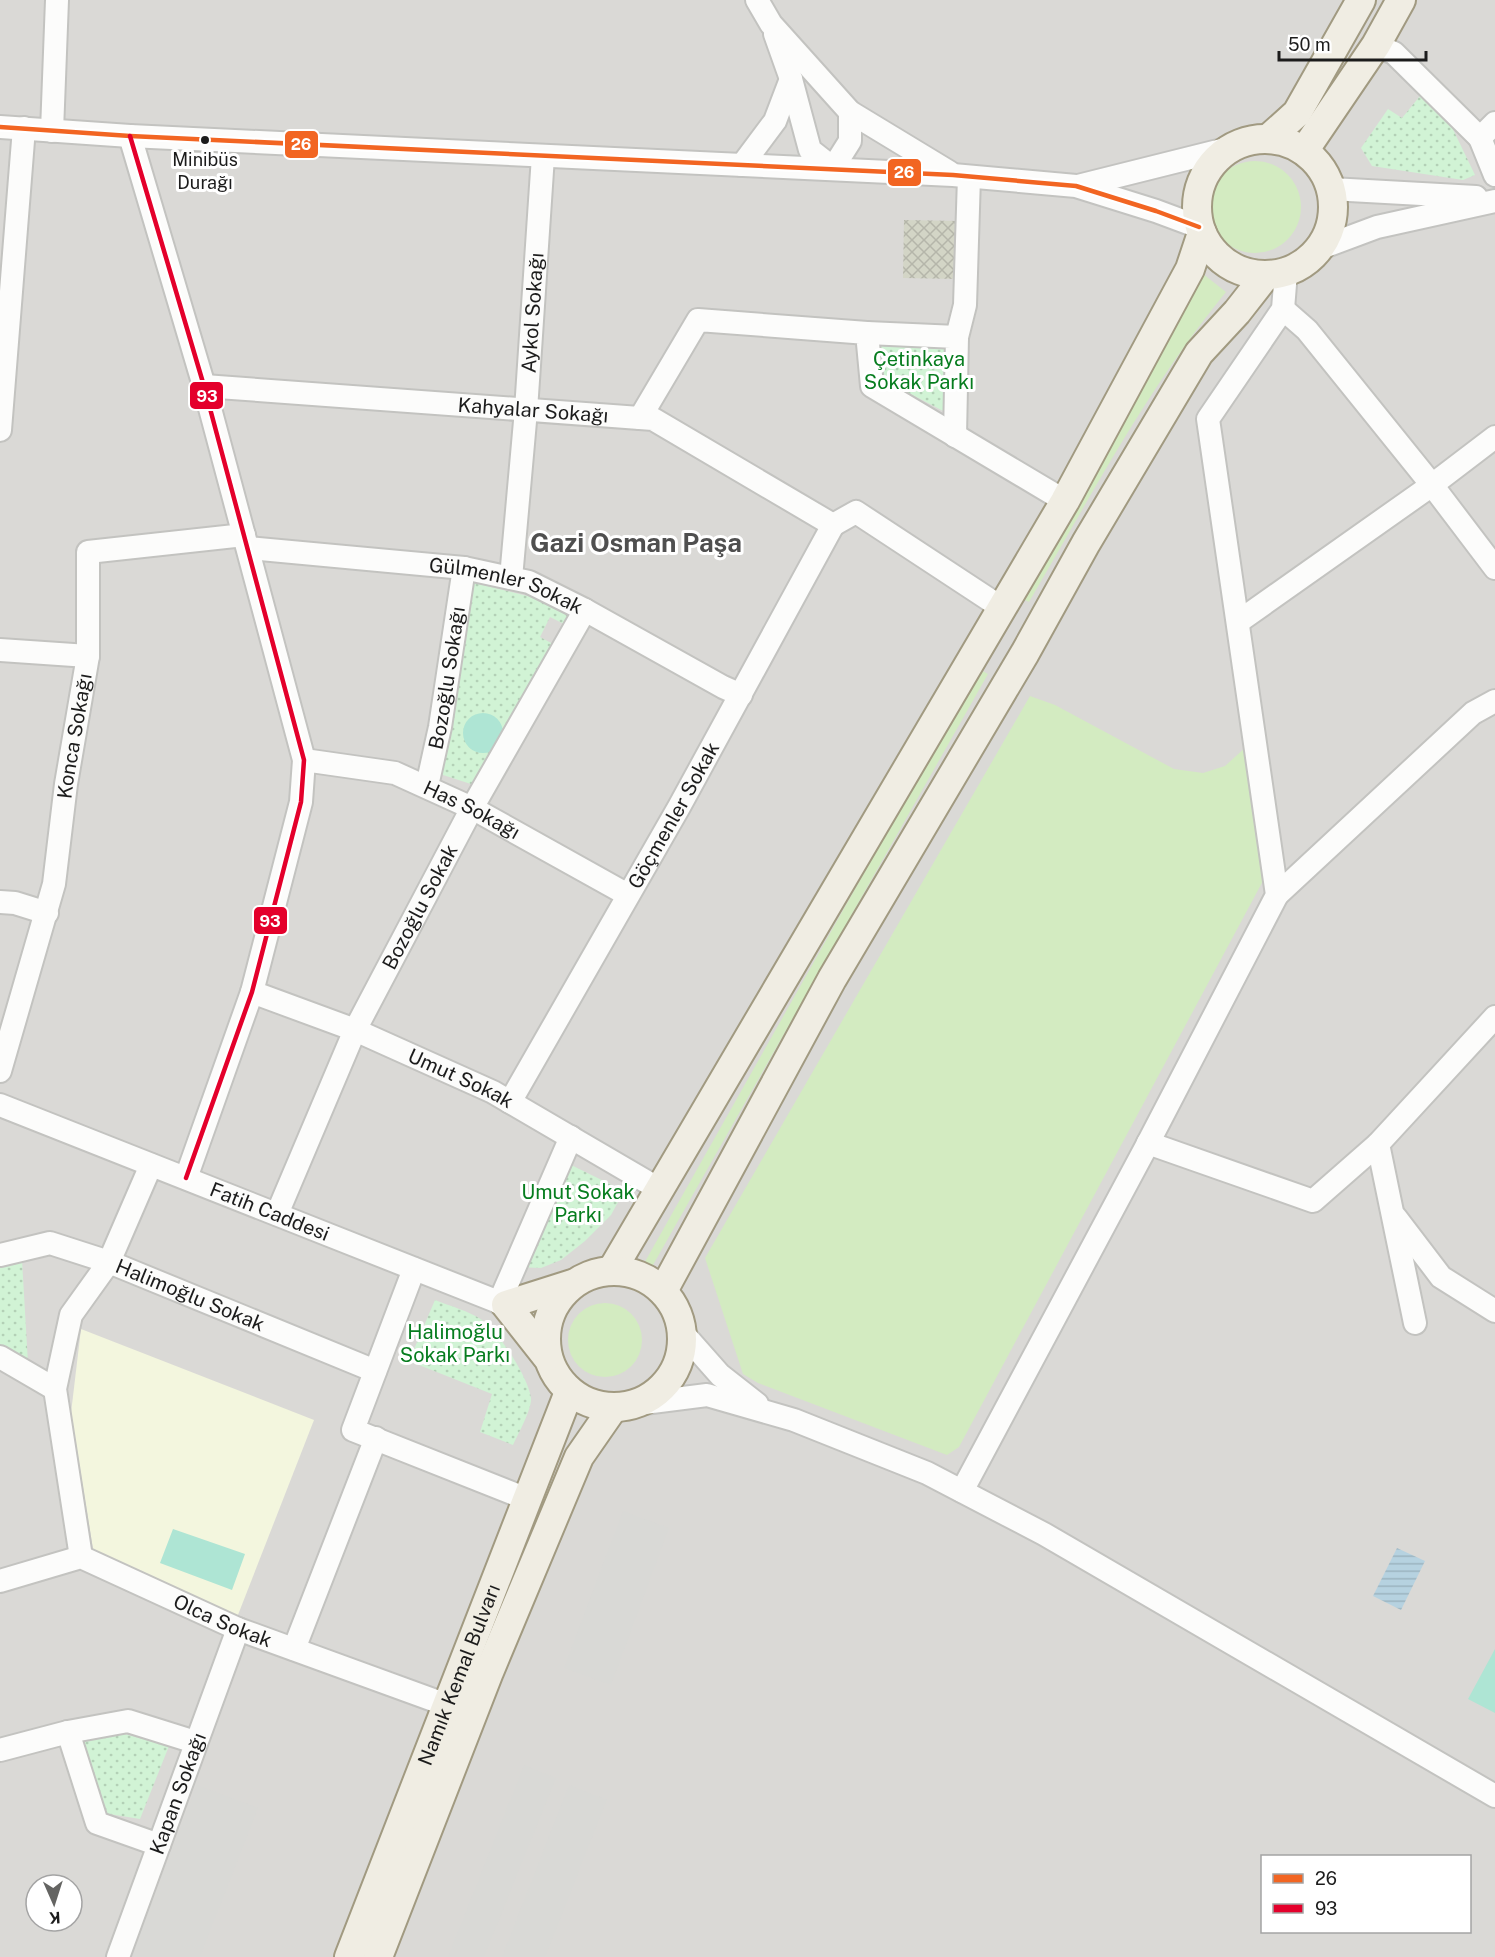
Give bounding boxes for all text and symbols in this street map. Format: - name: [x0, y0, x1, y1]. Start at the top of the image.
- scale bar: [1279, 24, 1426, 62]
- text: 50 m: [1288, 34, 1331, 55]
- line badge: 26: [284, 130, 319, 159]
- marker: Minibüs Durağı: [199, 134, 211, 146]
- text: 26: [291, 135, 311, 154]
- place label: Minibüs Durağı: [172, 149, 238, 193]
- line badge: 26: [887, 158, 922, 187]
- text: 26: [894, 163, 914, 182]
- street label: Aykol Sokağı: [516, 252, 549, 374]
- park label: Çetinkaya Sokak Parkı: [864, 347, 974, 394]
- line badge: 93: [189, 381, 224, 410]
- text: 93: [196, 387, 218, 406]
- street label: Kahyalar Sokağı: [457, 393, 609, 428]
- district label: Gazi Osman Paşa: [530, 527, 742, 558]
- street label: Gülmenler Sokak: [428, 553, 587, 619]
- street label: Bozoğlu Sokağı: [423, 605, 470, 752]
- street label: Konca Sokağı: [52, 672, 97, 800]
- street label: Göçmenler Sokak: [623, 738, 724, 893]
- street label: Has Sokağı: [420, 776, 524, 844]
- street label: Bozoğlu Sokak: [377, 840, 463, 974]
- line badge: 93: [253, 906, 288, 935]
- text: 93: [259, 912, 281, 931]
- street label: Umut Sokak: [404, 1043, 518, 1113]
- street label: Fatih Caddesi: [206, 1177, 333, 1246]
- park label: Umut Sokak Parkı: [521, 1180, 635, 1227]
- street label: Halimoğlu Sokak: [112, 1254, 268, 1336]
- park label: Halimoğlu Sokak Parkı: [400, 1320, 510, 1367]
- street label: Namık Kemal Bulvarı: [413, 1581, 505, 1769]
- street label: Olca Sokak: [170, 1589, 275, 1652]
- street label: Kapan Sokağı: [145, 1729, 211, 1858]
- legend: [1261, 1855, 1471, 1933]
- text: 26: [1315, 1868, 1337, 1889]
- north arrow: [24, 1873, 84, 1933]
- text: 93: [1315, 1898, 1337, 1919]
- text: K: [48, 1908, 61, 1927]

